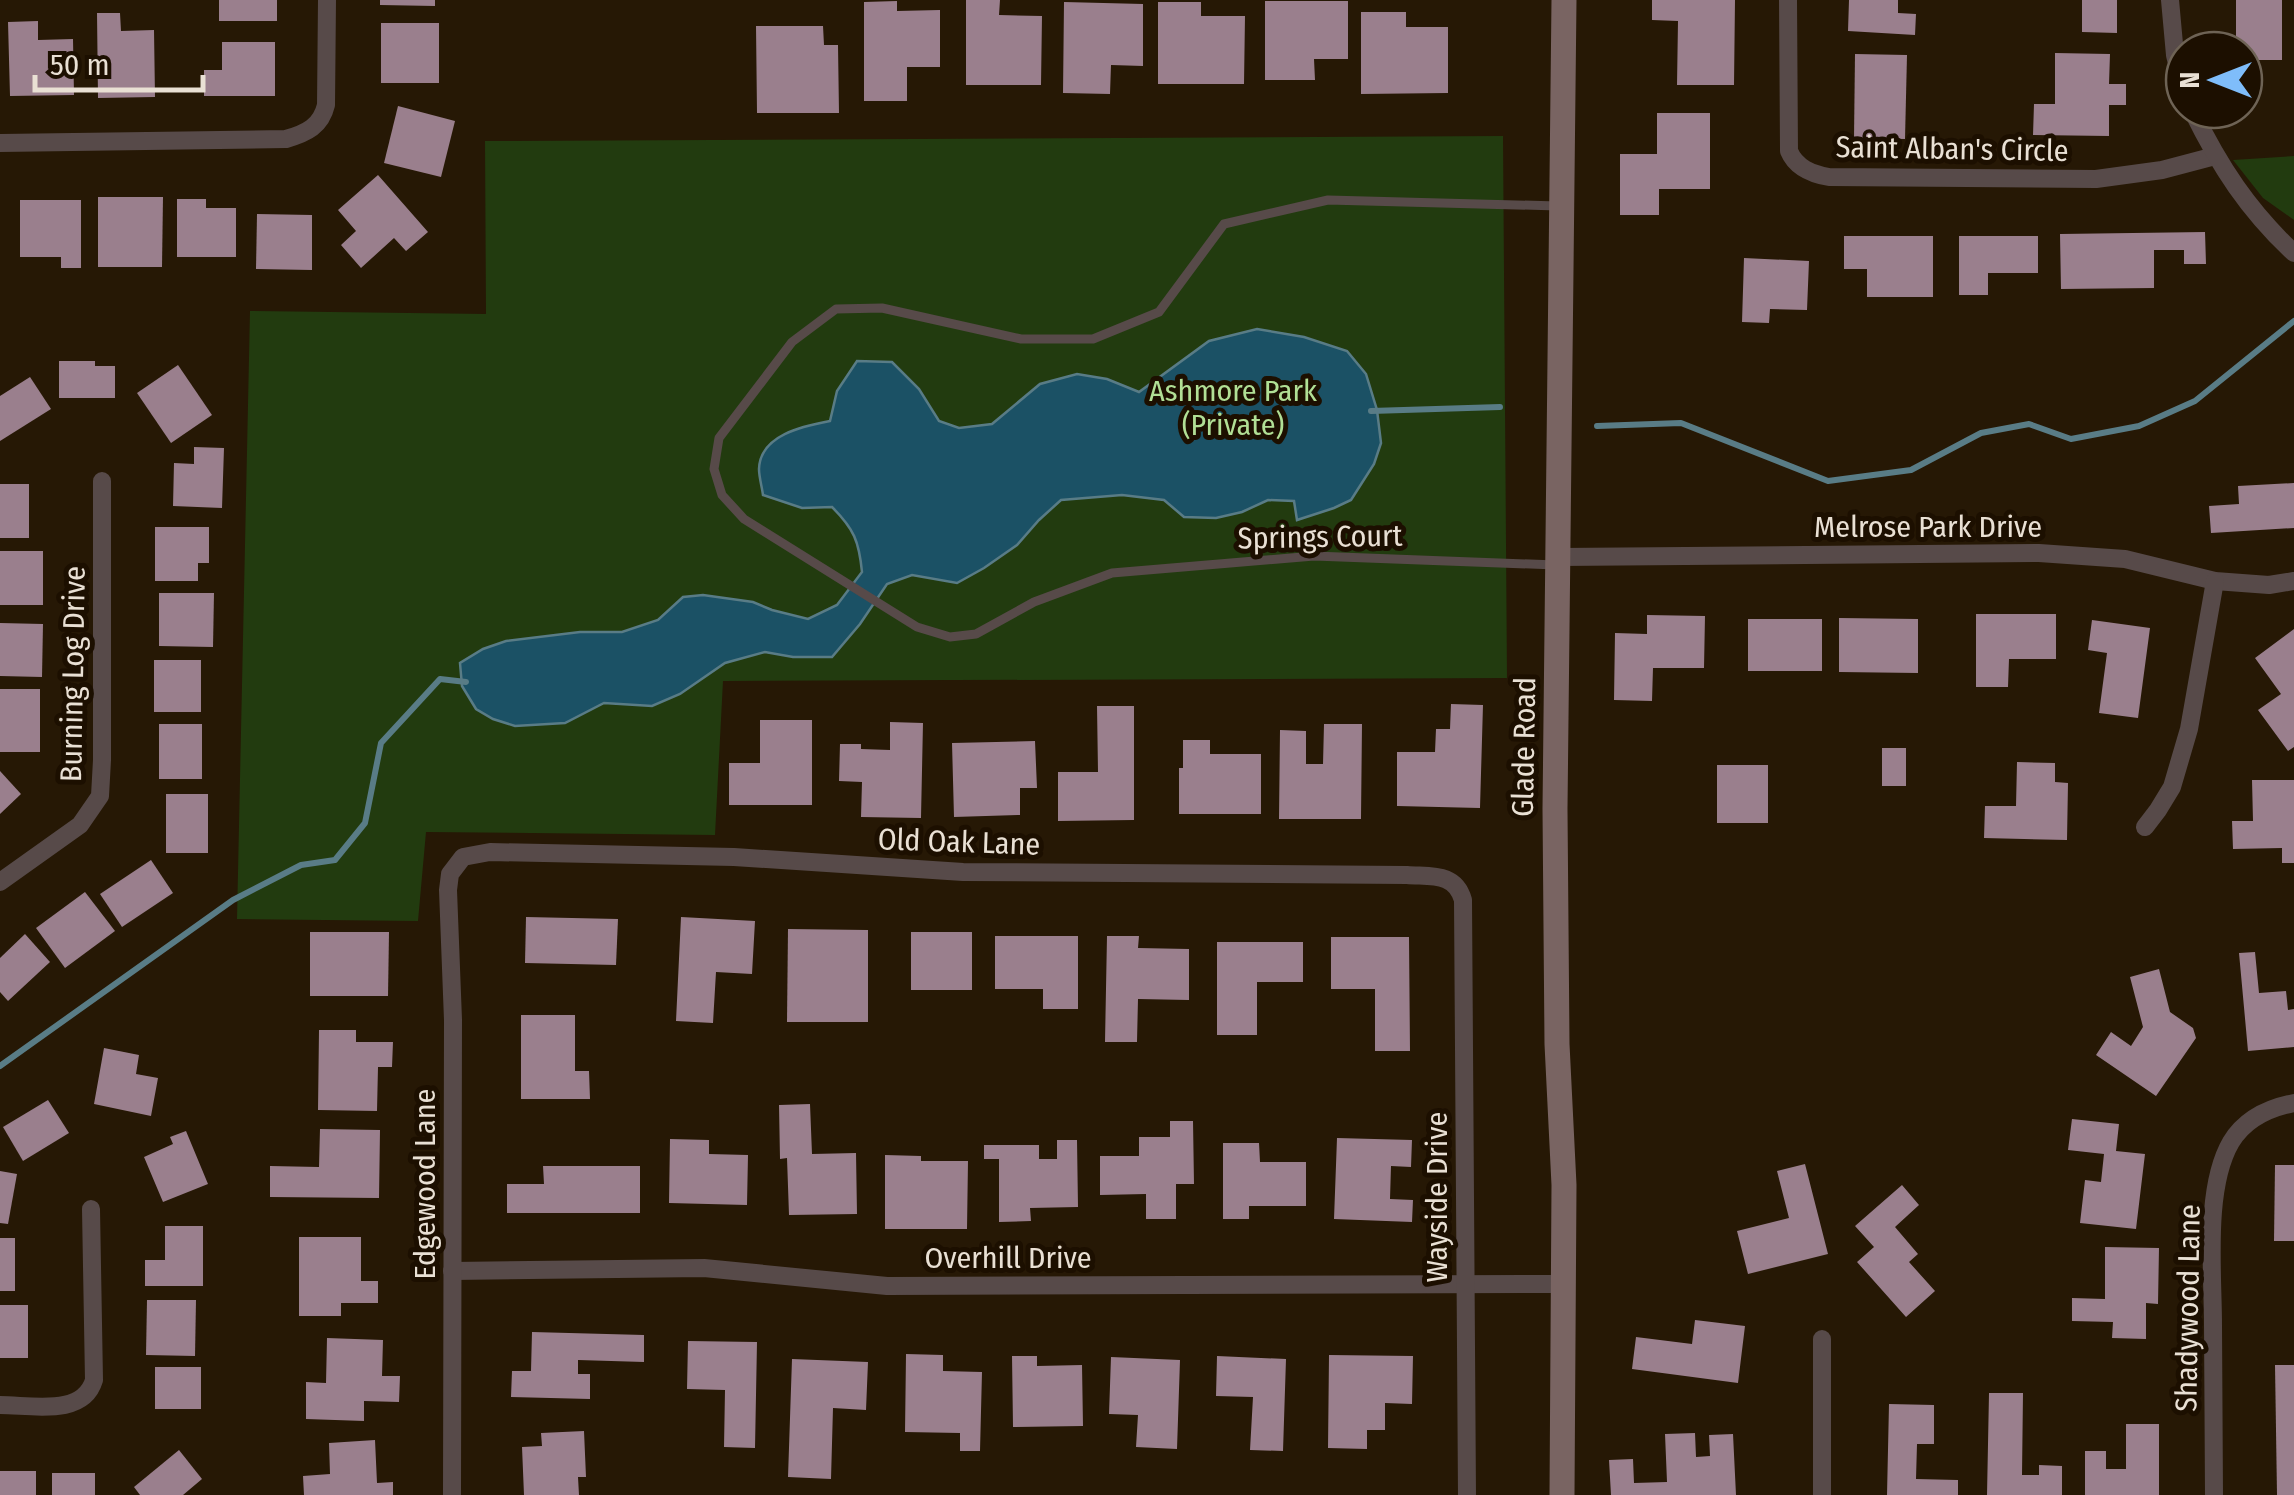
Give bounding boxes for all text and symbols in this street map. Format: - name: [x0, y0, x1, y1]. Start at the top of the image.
- scale bar: [35, 30, 202, 92]
- north arrow: [2164, 30, 2264, 130]
- text: 50 m: [50, 47, 110, 83]
- text: N: [2173, 72, 2206, 88]
- street label: Saint Alban's Circle: [1835, 129, 2069, 169]
- park label: Ashmore Park (Private): [1149, 373, 1317, 443]
- street label: Melrose Park Drive: [1814, 509, 2042, 545]
- street label: Springs Court: [1237, 518, 1403, 556]
- street label: Burning Log Drive: [53, 566, 93, 782]
- street label: Glade Road: [1505, 677, 1543, 817]
- street label: Old Oak Lane: [877, 821, 1041, 863]
- street label: Edgewood Lane: [407, 1089, 443, 1279]
- street label: Wayside Drive: [1419, 1112, 1455, 1282]
- street label: Shadywood Lane: [2168, 1204, 2208, 1412]
- street label: Overhill Drive: [924, 1240, 1092, 1276]

